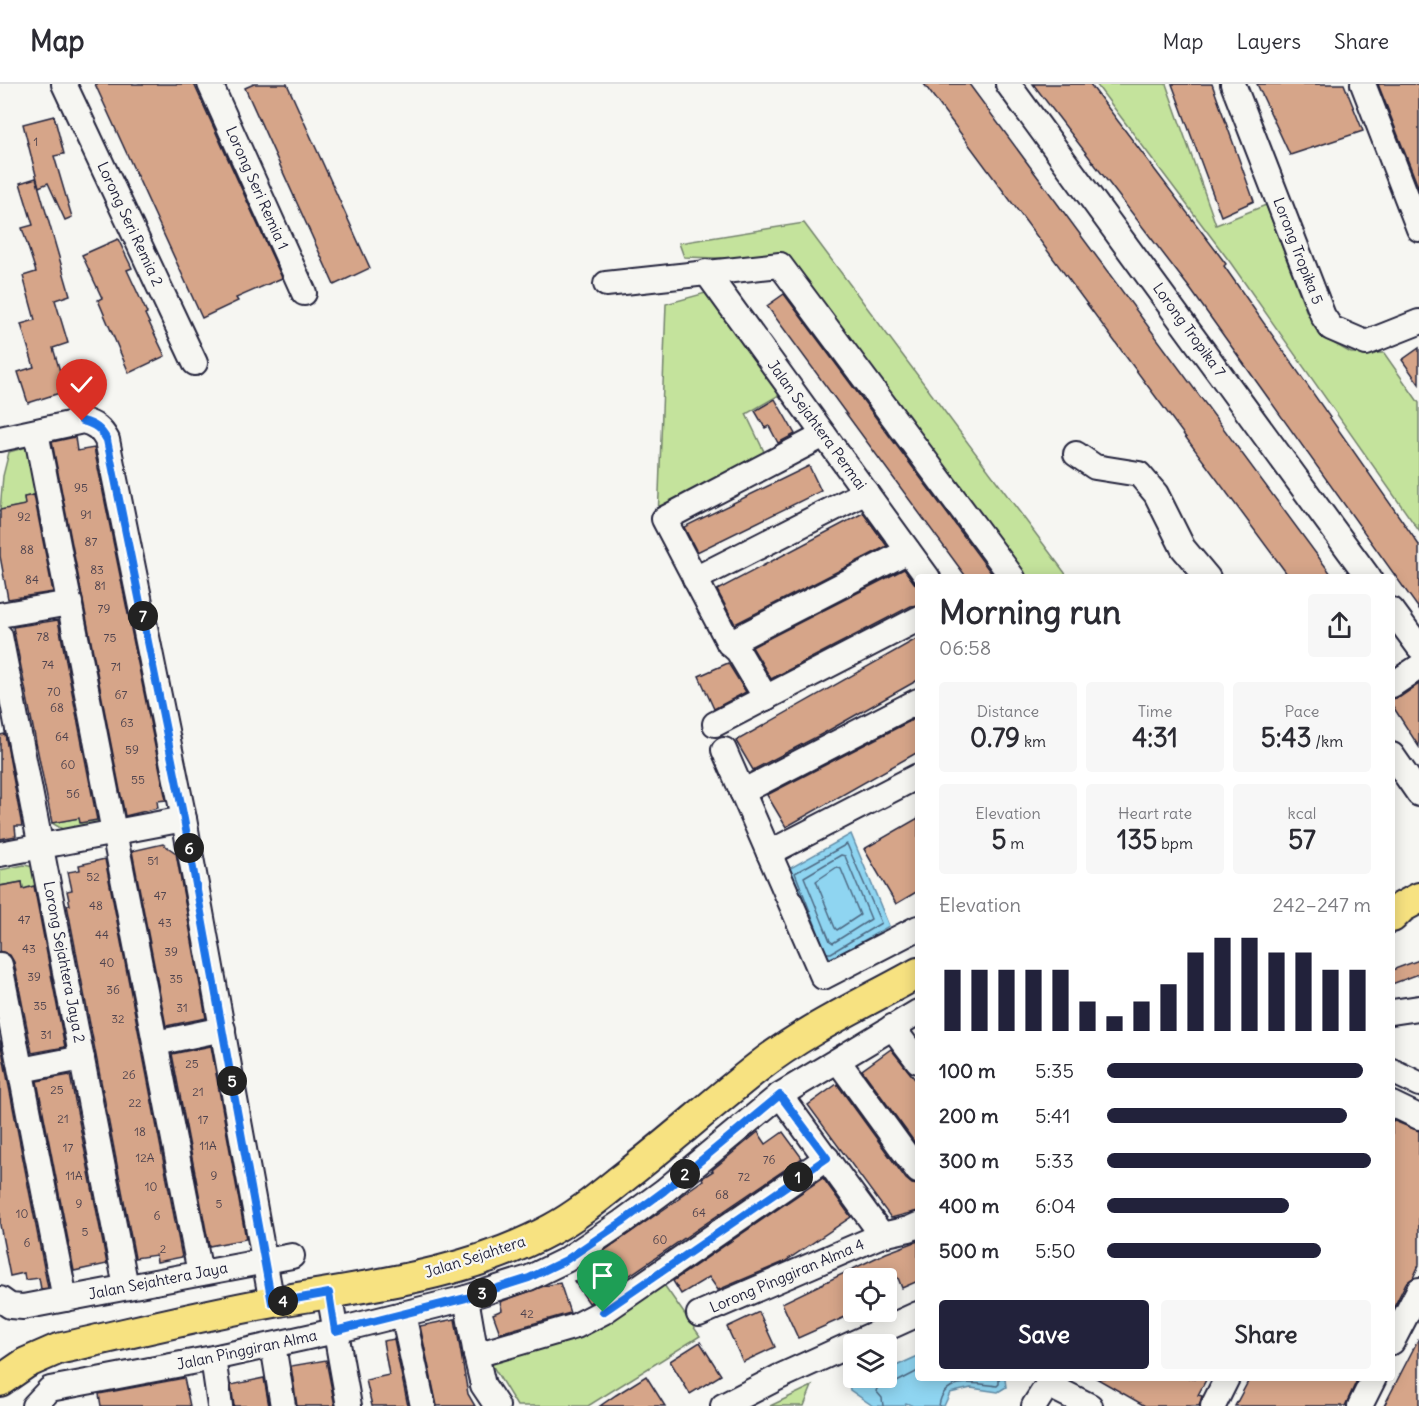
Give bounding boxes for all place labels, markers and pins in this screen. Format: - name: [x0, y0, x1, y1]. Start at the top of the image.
- pin: [56, 359, 107, 421]
- pin: 7: [128, 601, 158, 631]
- pin: 6: [174, 833, 204, 863]
- pin: 5: [217, 1066, 247, 1096]
- pin: 2: [670, 1159, 700, 1189]
- pin: 1: [783, 1162, 813, 1192]
- pin: [577, 1250, 628, 1312]
- pin: 3: [467, 1278, 497, 1308]
- pin: 4: [268, 1286, 298, 1316]

